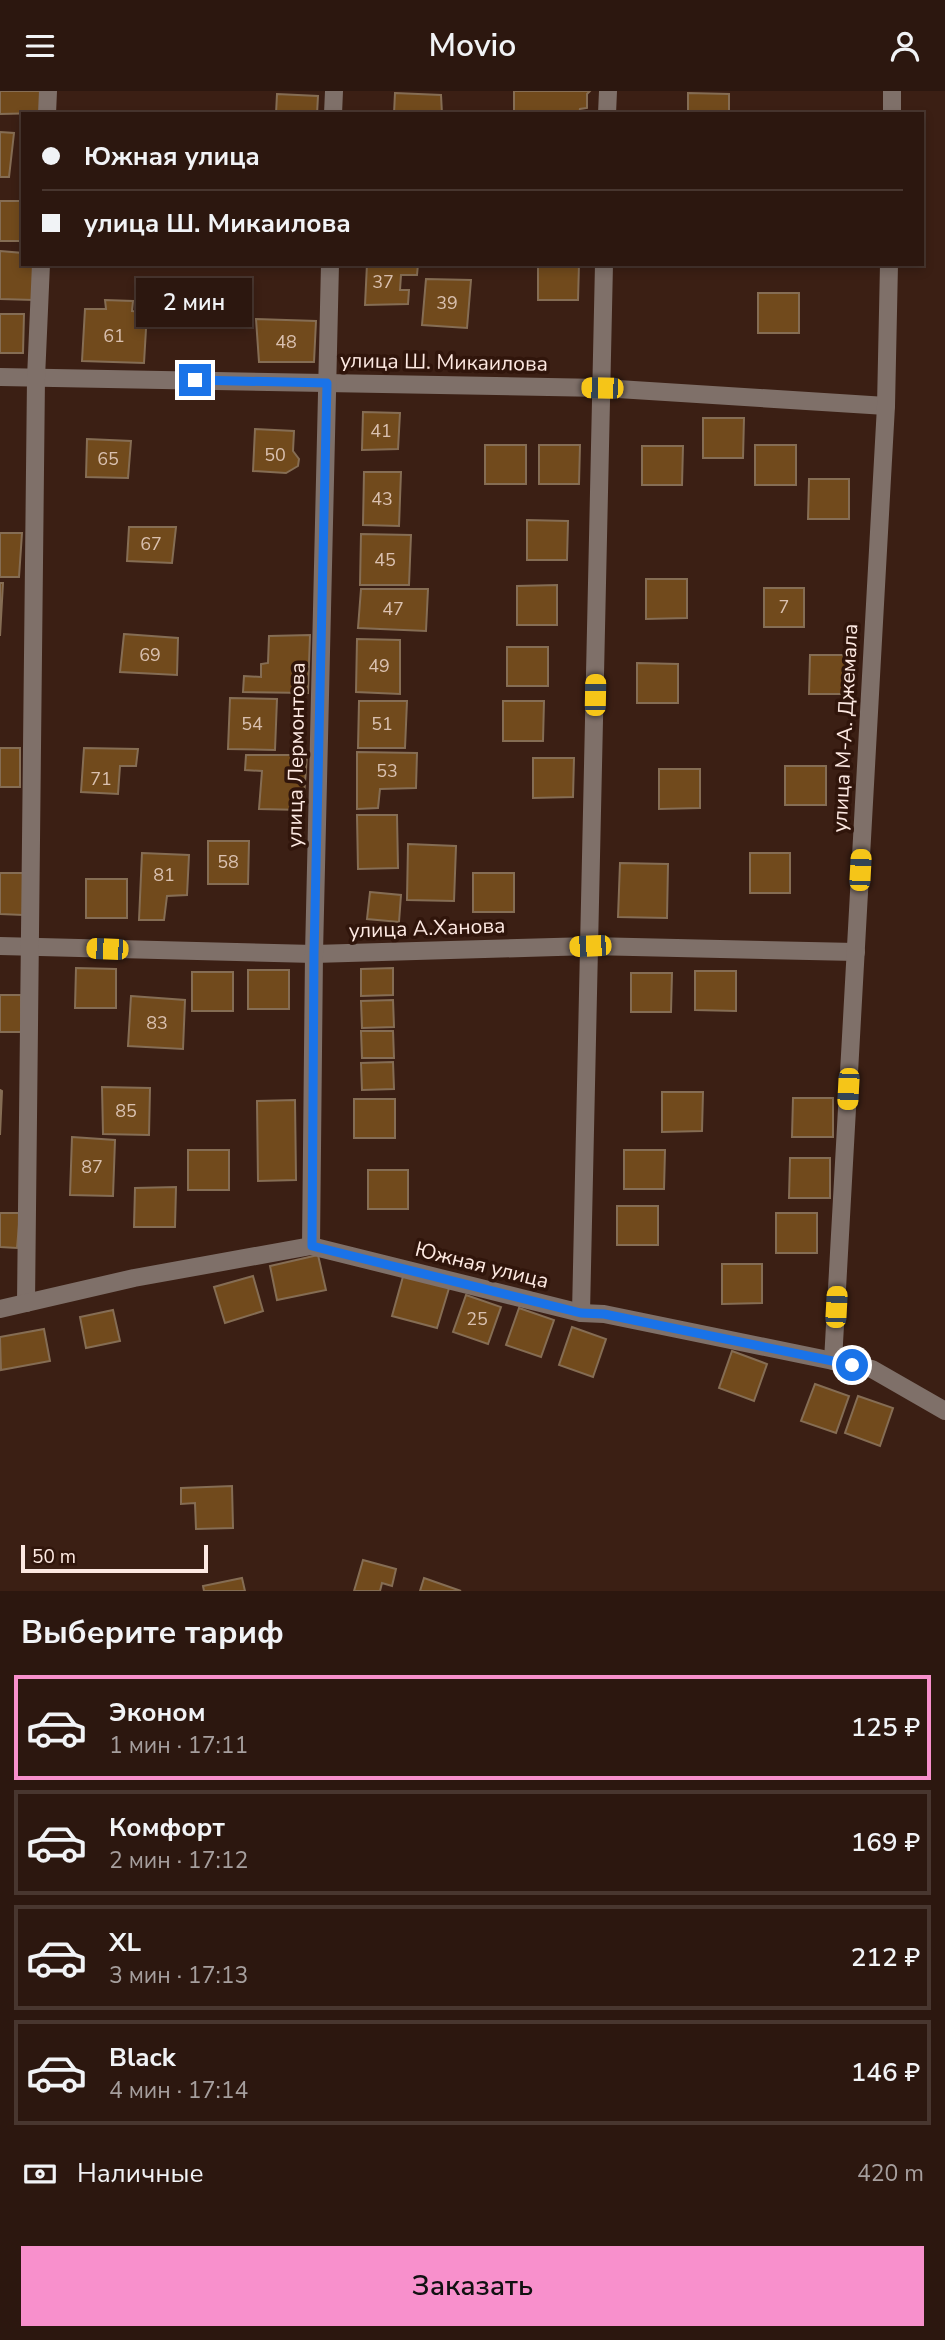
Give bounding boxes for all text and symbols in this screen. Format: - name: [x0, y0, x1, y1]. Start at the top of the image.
- text: Movio: [429, 24, 516, 67]
- icon: menu: [21, 27, 59, 65]
- icon: person: [886, 27, 924, 65]
- text: Южная улица: [84, 139, 260, 174]
- text: улица Ш. Микаилова: [84, 206, 351, 241]
- house number: 37: [372, 270, 394, 294]
- callout: 2 мин: [137, 279, 253, 327]
- text: 2 мин: [163, 287, 225, 318]
- house number: 39: [436, 291, 458, 315]
- house number: 61: [103, 324, 125, 348]
- house number: 48: [275, 330, 297, 354]
- street label: улица Ш. Микаилова: [340, 346, 548, 378]
- route end: [179, 364, 211, 396]
- car: [581, 377, 624, 399]
- house number: 41: [370, 419, 392, 443]
- house number: 50: [264, 443, 286, 467]
- house number: 65: [97, 447, 119, 471]
- house number: 43: [371, 487, 393, 511]
- house number: 67: [140, 532, 162, 556]
- house number: 45: [374, 548, 396, 572]
- house number: 7: [779, 595, 789, 619]
- house number: 47: [382, 597, 404, 621]
- street label: улица М-А. Джемала: [826, 623, 864, 833]
- house number: 69: [139, 643, 161, 667]
- house number: 49: [368, 654, 390, 678]
- street label: улица Лермонтова: [280, 662, 312, 848]
- car: [585, 674, 606, 716]
- house number: 54: [241, 712, 263, 736]
- house number: 51: [371, 712, 393, 736]
- house number: 53: [376, 759, 398, 783]
- house number: 71: [90, 767, 112, 791]
- car: [849, 848, 872, 892]
- house number: 58: [217, 850, 239, 874]
- house number: 81: [153, 863, 175, 887]
- street label: улица А.Ханова: [348, 911, 506, 945]
- car: [569, 935, 612, 957]
- car: [86, 938, 129, 960]
- house number: 83: [146, 1011, 168, 1035]
- car: [837, 1067, 860, 1111]
- house number: 85: [115, 1099, 137, 1123]
- house number: 87: [81, 1155, 103, 1179]
- street label: Южная улица: [412, 1235, 552, 1295]
- car: [825, 1285, 848, 1329]
- house number: 25: [466, 1307, 488, 1331]
- route start: [836, 1349, 868, 1381]
- scale bar: [21, 1542, 208, 1574]
- text: 50 m: [32, 1544, 76, 1570]
- text: Выберите тариф: [21, 1611, 284, 1654]
- text: Эконом: [109, 1695, 206, 1730]
- icon: car: [25, 1696, 88, 1759]
- text: 125 ₽: [851, 1710, 920, 1745]
- text: 1 мин · 17:11: [109, 1730, 248, 1761]
- text: Комфорт: [109, 1810, 225, 1845]
- icon: car: [25, 1811, 88, 1874]
- text: 169 ₽: [851, 1825, 920, 1860]
- text: 2 мин · 17:12: [109, 1845, 248, 1876]
- text: XL: [109, 1925, 141, 1960]
- icon: car: [25, 1926, 88, 1989]
- text: 212 ₽: [851, 1940, 920, 1975]
- text: 3 мин · 17:13: [109, 1960, 248, 1991]
- text: Black: [109, 2040, 176, 2075]
- icon: car: [25, 2041, 88, 2104]
- text: 146 ₽: [851, 2055, 920, 2090]
- text: 4 мин · 17:14: [109, 2075, 248, 2106]
- icon: cash: [21, 2155, 59, 2193]
- text: Наличные: [77, 2156, 204, 2191]
- text: 420 m: [857, 2158, 924, 2189]
- button: Заказать: [21, 2246, 924, 2326]

